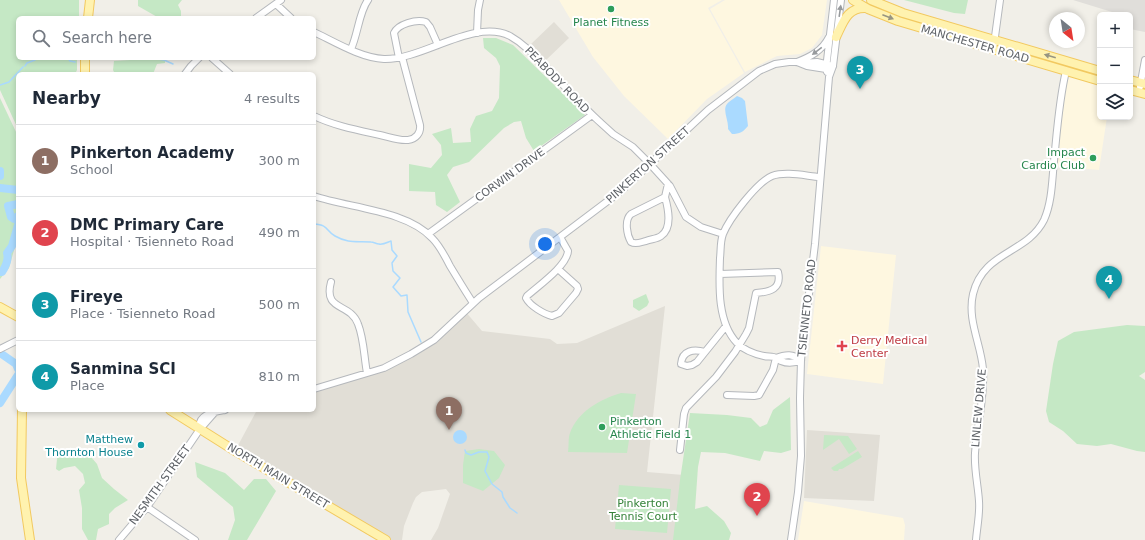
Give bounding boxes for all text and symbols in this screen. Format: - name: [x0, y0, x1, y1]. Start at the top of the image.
- marker: Planet Fitness: [606, 4, 616, 14]
- one-way arrow: [836, 5, 843, 17]
- north arrow: [1049, 12, 1085, 48]
- map controls: [1097, 12, 1133, 120]
- button: +: [1097, 12, 1133, 48]
- one-way arrow: [883, 15, 895, 21]
- search box: [16, 16, 316, 60]
- place label: Planet Fitness: [573, 16, 649, 29]
- street label: MANCHESTER ROAD: [919, 22, 1031, 66]
- icon: search: [30, 27, 52, 49]
- text: Search here: [62, 29, 152, 47]
- street label: PEABODY ROAD: [522, 44, 592, 116]
- one-way arrow: [811, 47, 822, 56]
- button: −: [1097, 48, 1133, 84]
- one-way arrow: [1043, 53, 1055, 59]
- pin: 3: [847, 56, 873, 89]
- button: layers: [1097, 84, 1133, 120]
- text: Nearby: [32, 88, 101, 108]
- text: 4 results: [244, 91, 300, 106]
- street label: PINKERTON STREET: [603, 124, 693, 206]
- text: Pinkerton Academy: [70, 144, 234, 162]
- street label: CORWIN DRIVE: [473, 145, 548, 205]
- place label: Impact Cardio Club: [1021, 146, 1086, 172]
- text: 1: [40, 153, 50, 168]
- text: 300 m: [258, 153, 300, 168]
- marker: Impact Cardio Club: [1088, 153, 1098, 163]
- text: School: [70, 162, 113, 177]
- text: DMC Primary Care: [70, 216, 224, 234]
- text: 2: [40, 225, 50, 240]
- text: 490 m: [258, 225, 300, 240]
- text: Hospital · Tsienneto Road: [70, 234, 234, 249]
- your location: [535, 234, 555, 254]
- street label: TSIENNETO ROAD: [795, 258, 819, 359]
- pin: 4: [1096, 266, 1122, 299]
- text: Fireye: [70, 288, 123, 306]
- text: 3: [40, 297, 50, 312]
- text: 500 m: [258, 297, 300, 312]
- text: Place · Tsienneto Road: [70, 306, 215, 321]
- place label: Derry Medical Center: [851, 334, 927, 360]
- marker: Derry Medical Center: [836, 340, 848, 352]
- text: Sanmina SCI: [70, 360, 176, 378]
- street label: LINLEW DRIVE: [969, 368, 989, 448]
- text: 4: [40, 369, 50, 384]
- text: 810 m: [258, 369, 300, 384]
- text: Place: [70, 378, 105, 393]
- pin: 1: [436, 397, 462, 430]
- place label: Pinkerton Athletic Field 1: [610, 415, 691, 441]
- marker: Pinkerton Athletic Field 1: [597, 422, 607, 432]
- place label: Matthew Thornton House: [44, 433, 133, 459]
- marker: Matthew Thornton House: [136, 440, 146, 450]
- street label: NORTH MAIN STREET: [225, 441, 331, 512]
- street label: NESMITH STREET: [127, 442, 193, 527]
- pin: 2: [744, 483, 770, 516]
- park label: Pinkerton Tennis Court: [608, 497, 678, 523]

